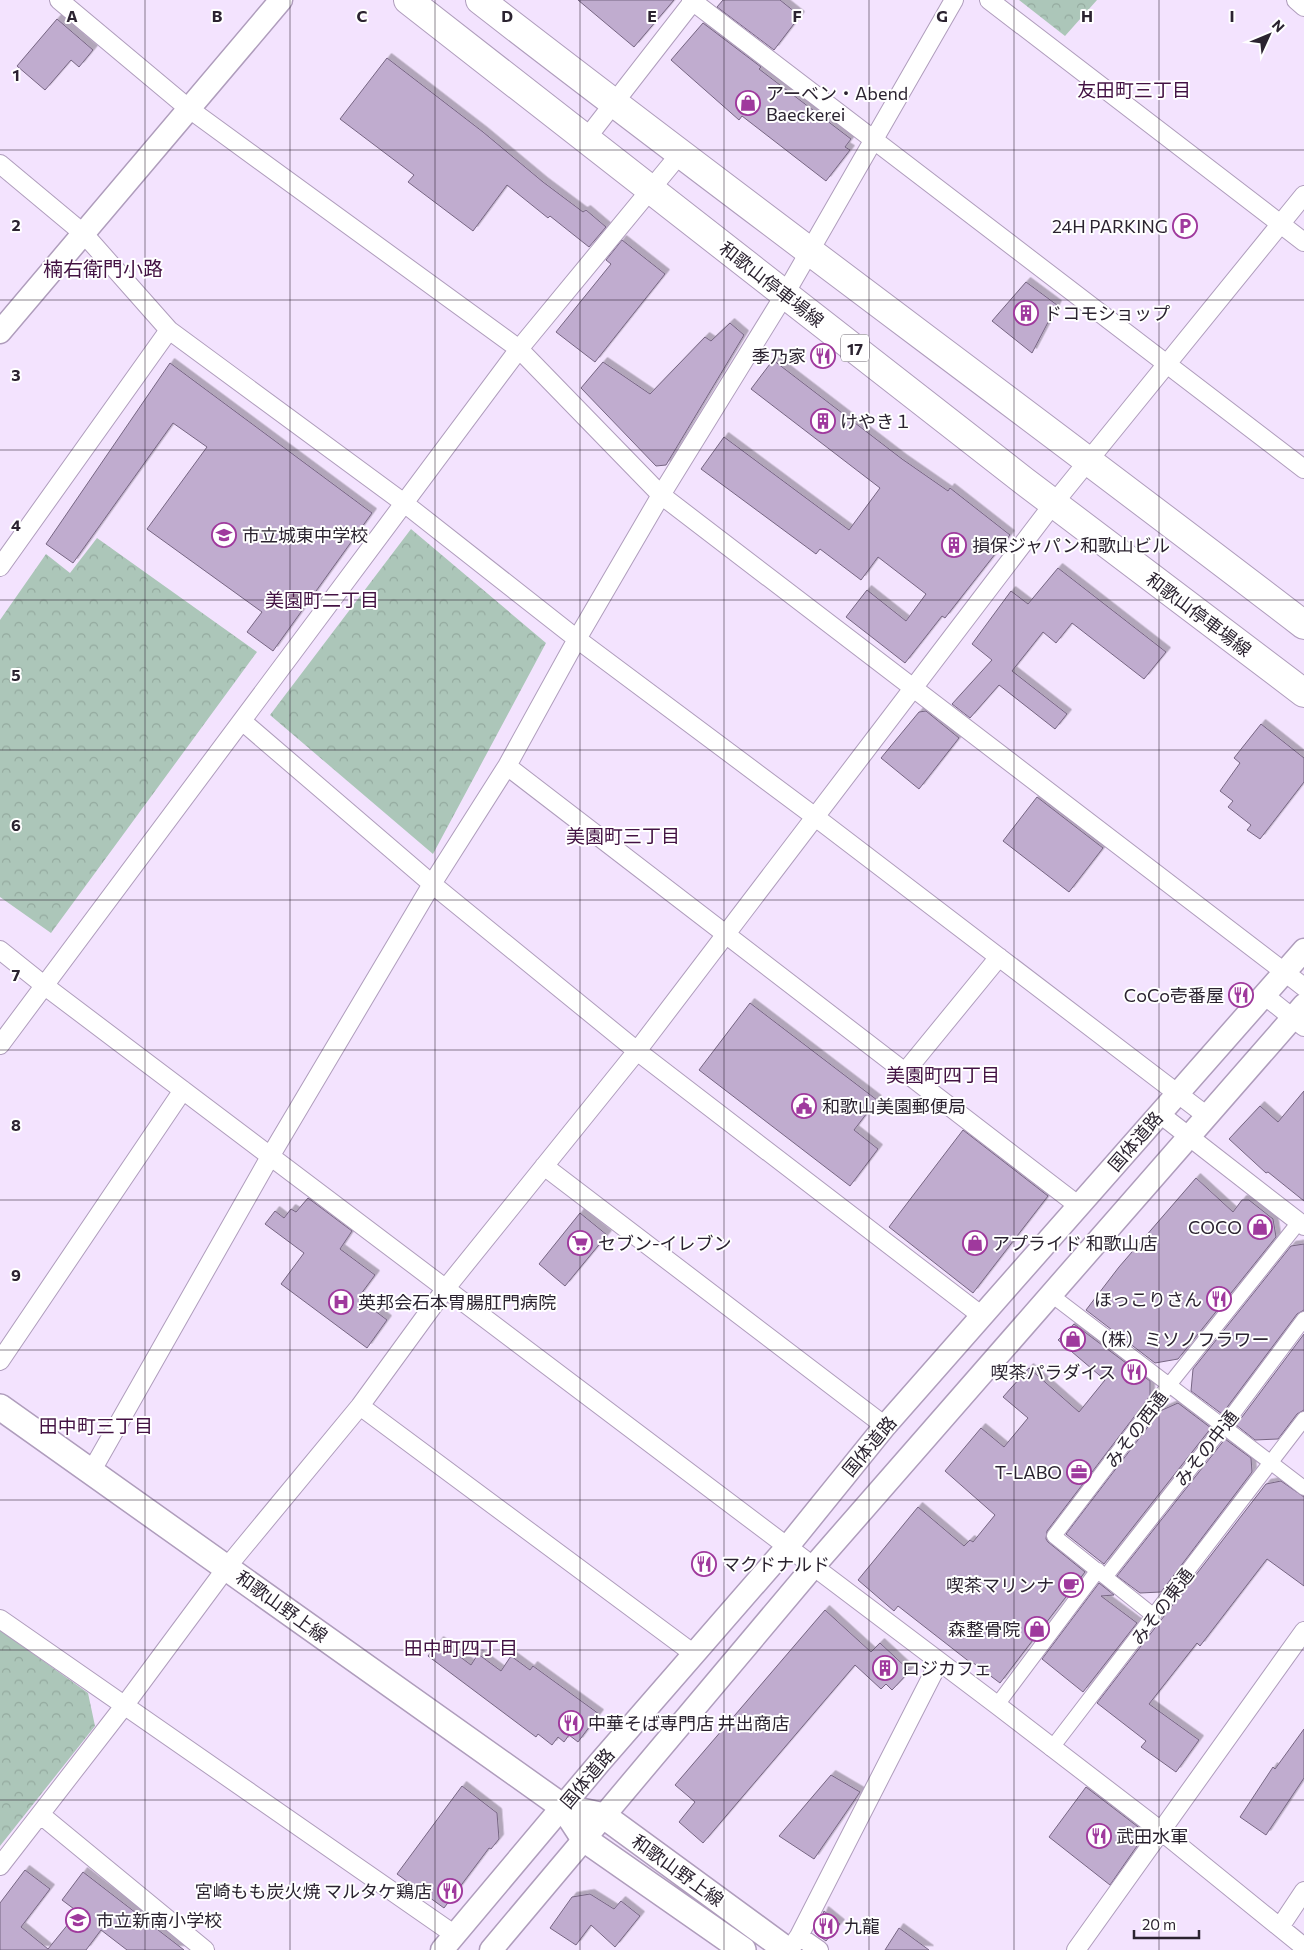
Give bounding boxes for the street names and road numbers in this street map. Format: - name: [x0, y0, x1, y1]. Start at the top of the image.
- street label: 和歌山停車場線: [716, 237, 828, 331]
- road number: 17: [841, 334, 869, 362]
- street label: 和歌山停車場線: [1142, 567, 1256, 661]
- street label: 国体道路: [1103, 1107, 1167, 1175]
- street label: みその西通: [1100, 1386, 1172, 1472]
- street label: みその中通: [1170, 1406, 1242, 1490]
- street label: 国体道路: [837, 1411, 901, 1481]
- street label: みその東通: [1126, 1563, 1198, 1649]
- street label: 和歌山野上線: [232, 1565, 332, 1647]
- street label: 国体道路: [555, 1743, 619, 1813]
- street label: 和歌山野上線: [628, 1829, 728, 1911]

